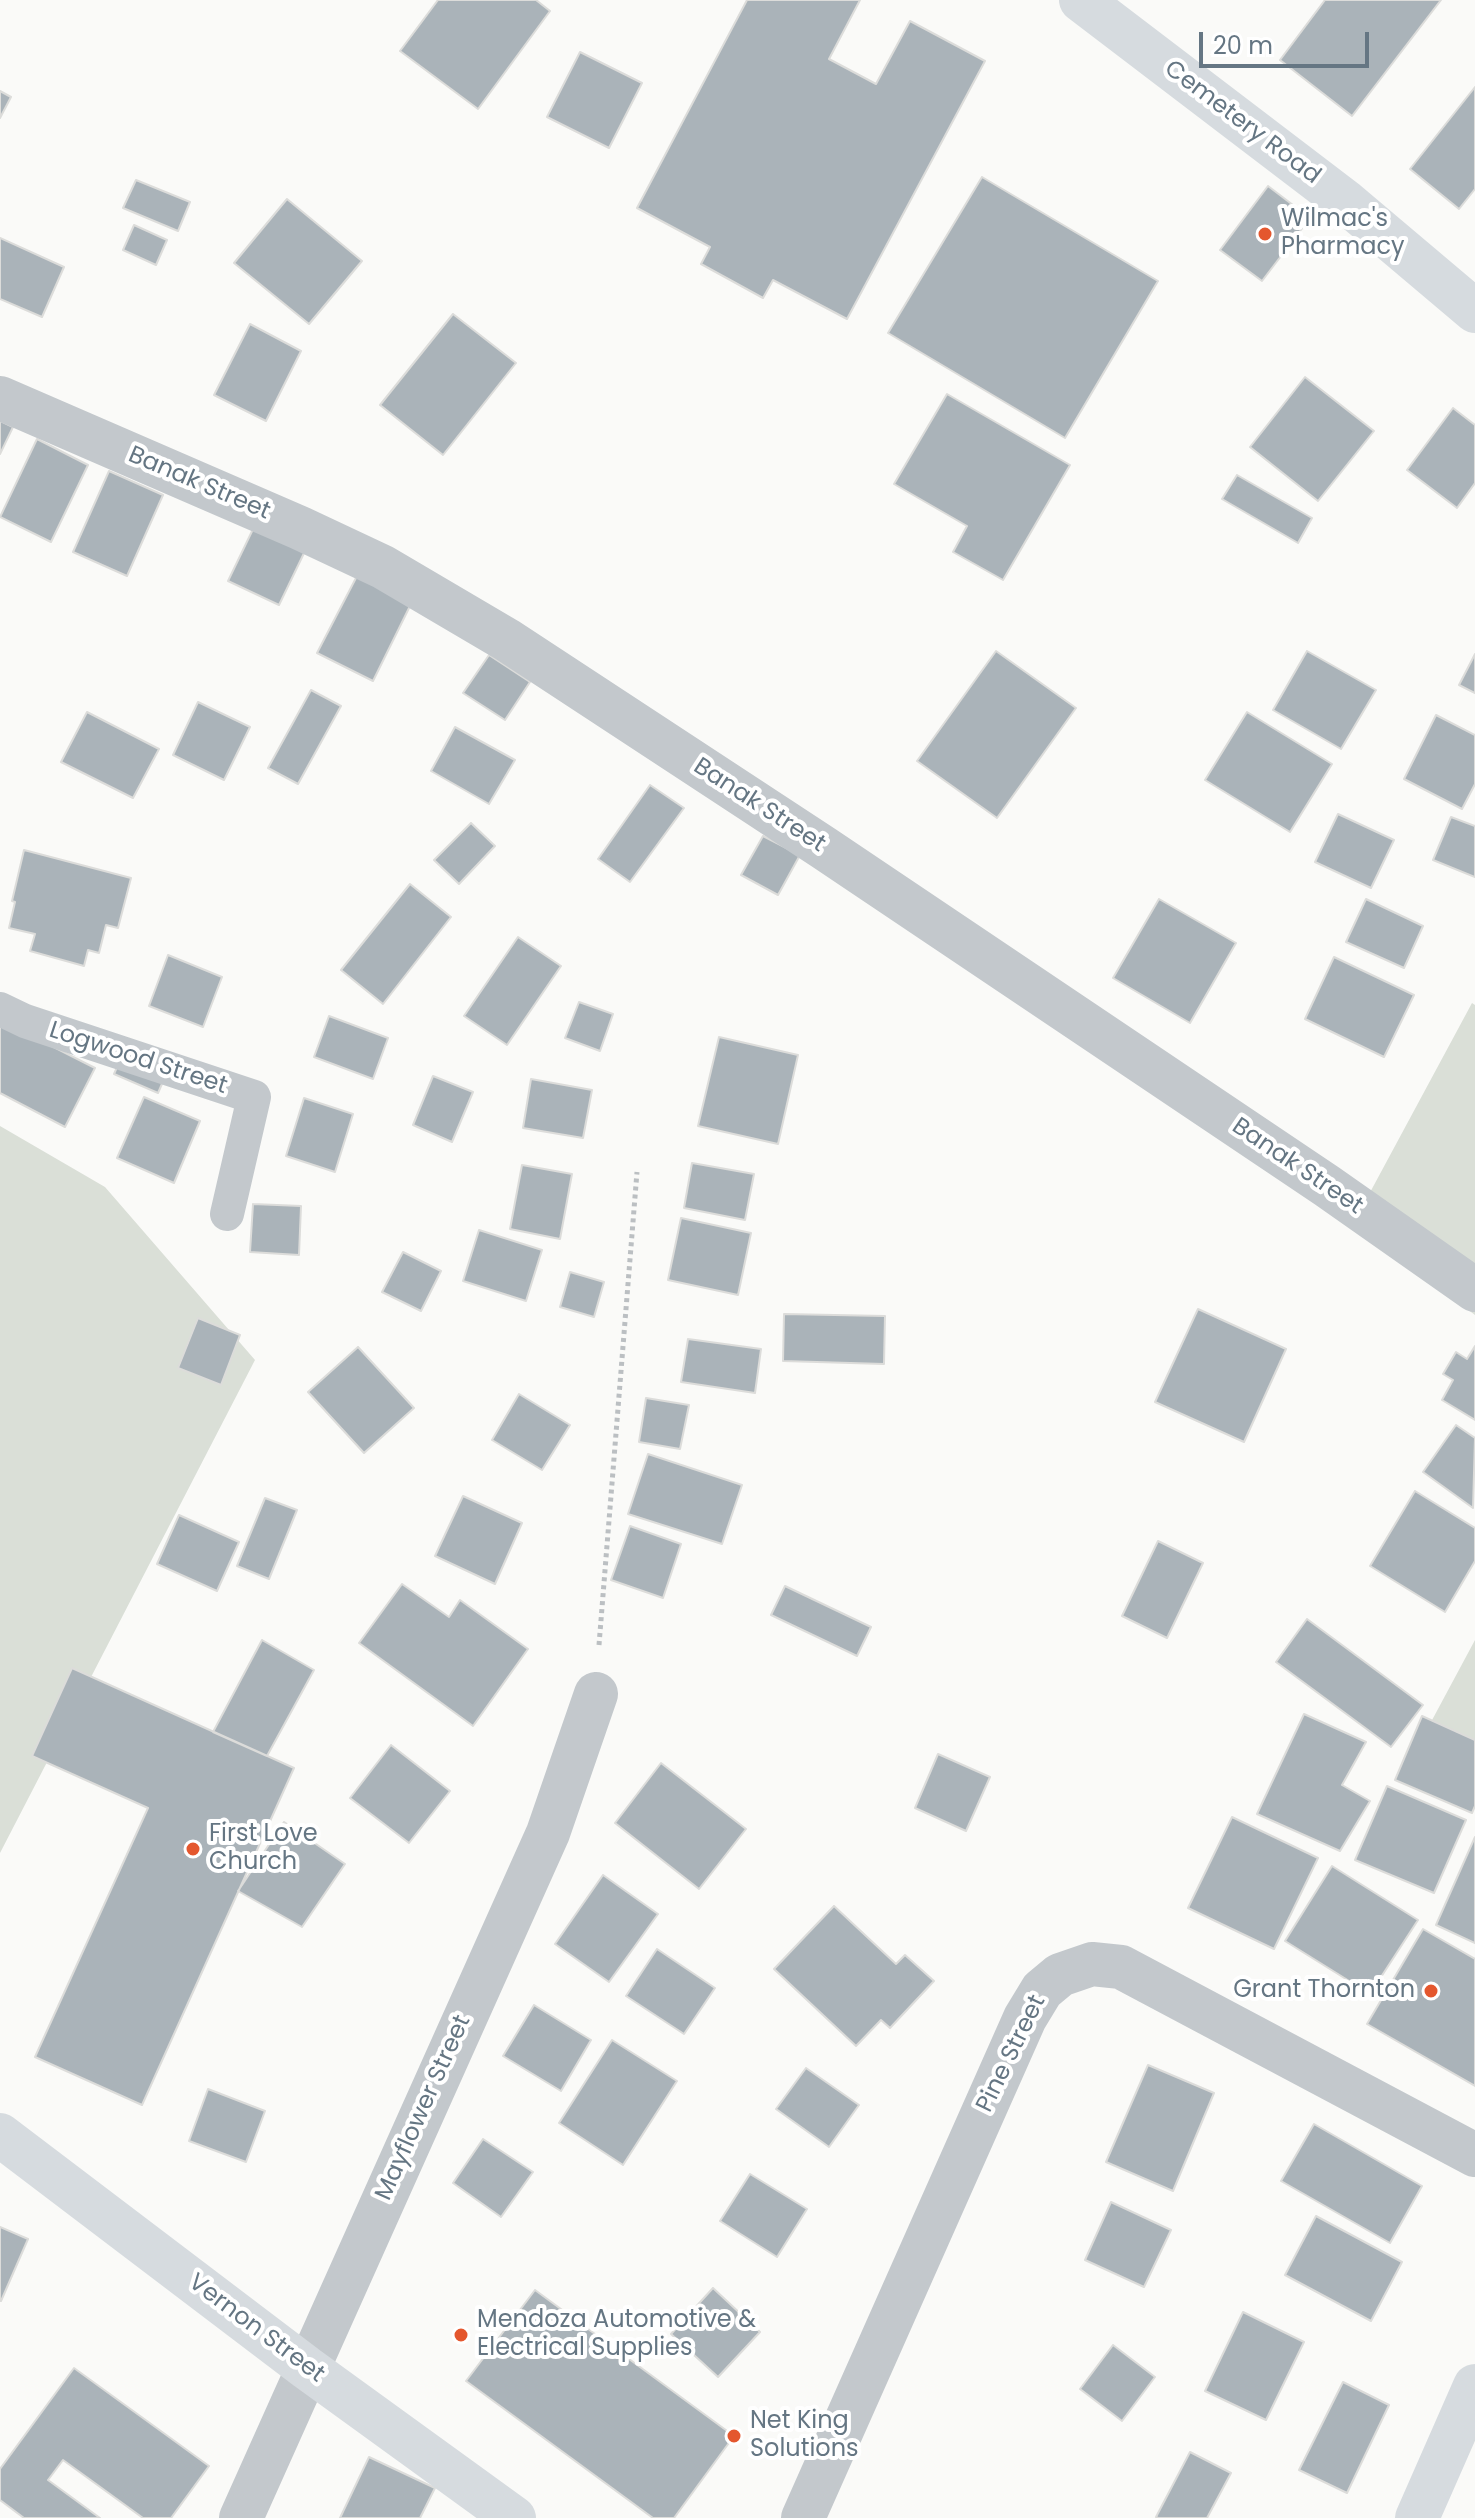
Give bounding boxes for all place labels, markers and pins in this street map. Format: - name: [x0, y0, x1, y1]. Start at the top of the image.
- place label: Wilmac's Pharmacy: [1281, 206, 1404, 262]
- marker: Wilmac's Pharmacy: [1256, 225, 1274, 243]
- place label: First Love Church: [209, 1821, 318, 1877]
- marker: First Love Church: [184, 1840, 202, 1858]
- place label: Grant Thornton: [1233, 1977, 1415, 2005]
- marker: Grant Thornton: [1422, 1982, 1440, 2000]
- place label: Mendoza Automotive & Electrical Supplies: [477, 2307, 756, 2363]
- marker: Mendoza Automotive & Electrical Supplies: [452, 2326, 470, 2344]
- place label: Net King Solutions: [750, 2408, 859, 2464]
- marker: Net King Solutions: [725, 2427, 743, 2445]

